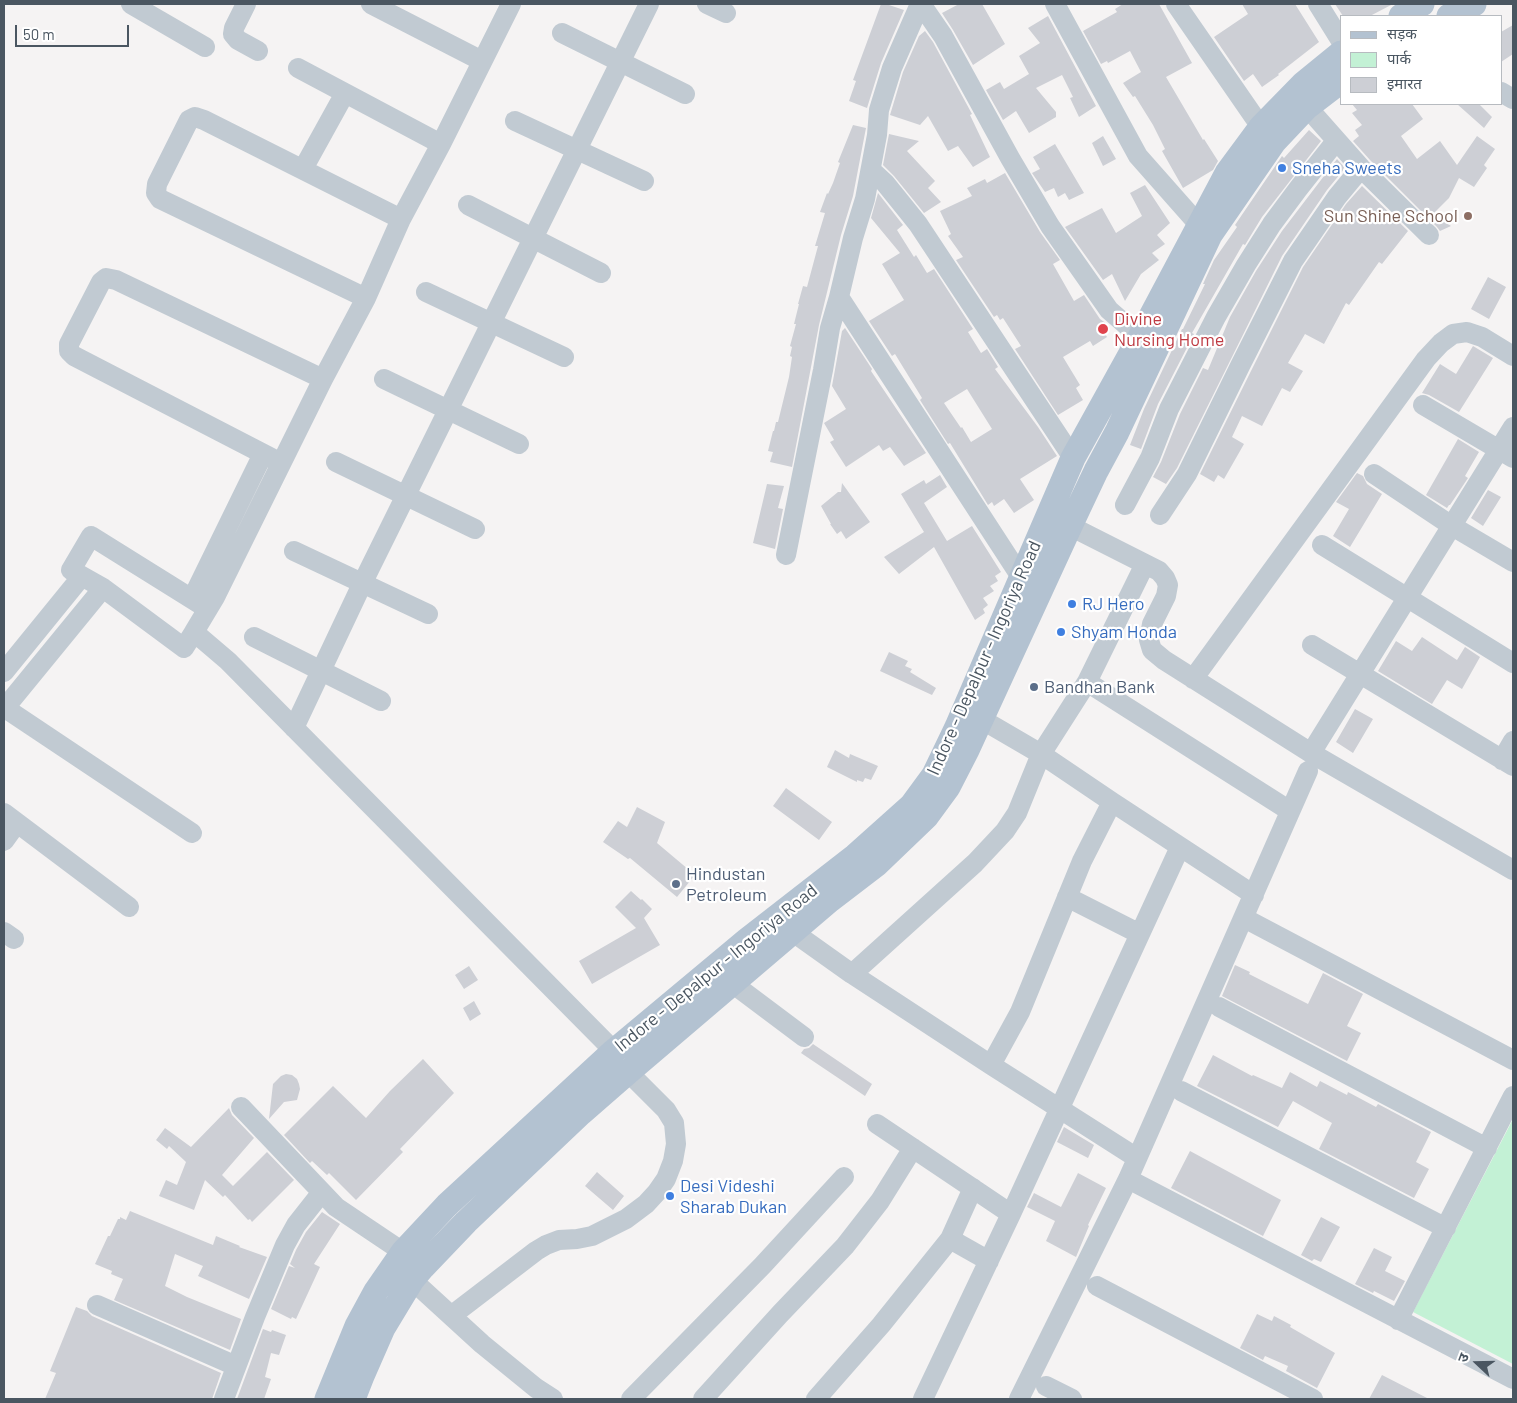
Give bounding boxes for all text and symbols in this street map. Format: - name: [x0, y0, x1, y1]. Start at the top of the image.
- scale bar: [18, 15, 131, 47]
- legend: [1340, 15, 1502, 105]
- text: सड़क: [1387, 24, 1417, 42]
- text: 50 m: [23, 25, 55, 43]
- text: पार्क: [1387, 49, 1411, 67]
- text: इमारत: [1387, 74, 1422, 92]
- place label: Sneha Sweets: [1292, 157, 1402, 179]
- marker: Sneha Sweets: [1276, 162, 1288, 174]
- place label: Sun Shine School: [1324, 205, 1458, 227]
- marker: Sun Shine School: [1462, 210, 1474, 222]
- place label: Divine Nursing Home: [1114, 308, 1224, 350]
- marker: Divine Nursing Home: [1096, 322, 1110, 336]
- street label: Indore - Depalpur - Ingoriya Road: [922, 537, 1046, 779]
- place label: RJ Hero: [1082, 593, 1145, 615]
- marker: RJ Hero: [1066, 598, 1078, 610]
- place label: Shyam Honda: [1071, 621, 1177, 643]
- marker: Shyam Honda: [1055, 626, 1067, 638]
- place label: Bandhan Bank: [1044, 676, 1155, 698]
- marker: Bandhan Bank: [1028, 681, 1040, 693]
- place label: Hindustan Petroleum: [686, 863, 767, 906]
- marker: Hindustan Petroleum: [670, 878, 682, 890]
- street label: Indore - Depalpur - Ingoriya Road: [610, 880, 822, 1056]
- place label: Desi Videshi Sharab Dukan: [680, 1175, 787, 1218]
- marker: Desi Videshi Sharab Dukan: [664, 1190, 676, 1202]
- north arrow: [1452, 1338, 1502, 1388]
- text: उ: [1453, 1351, 1472, 1364]

